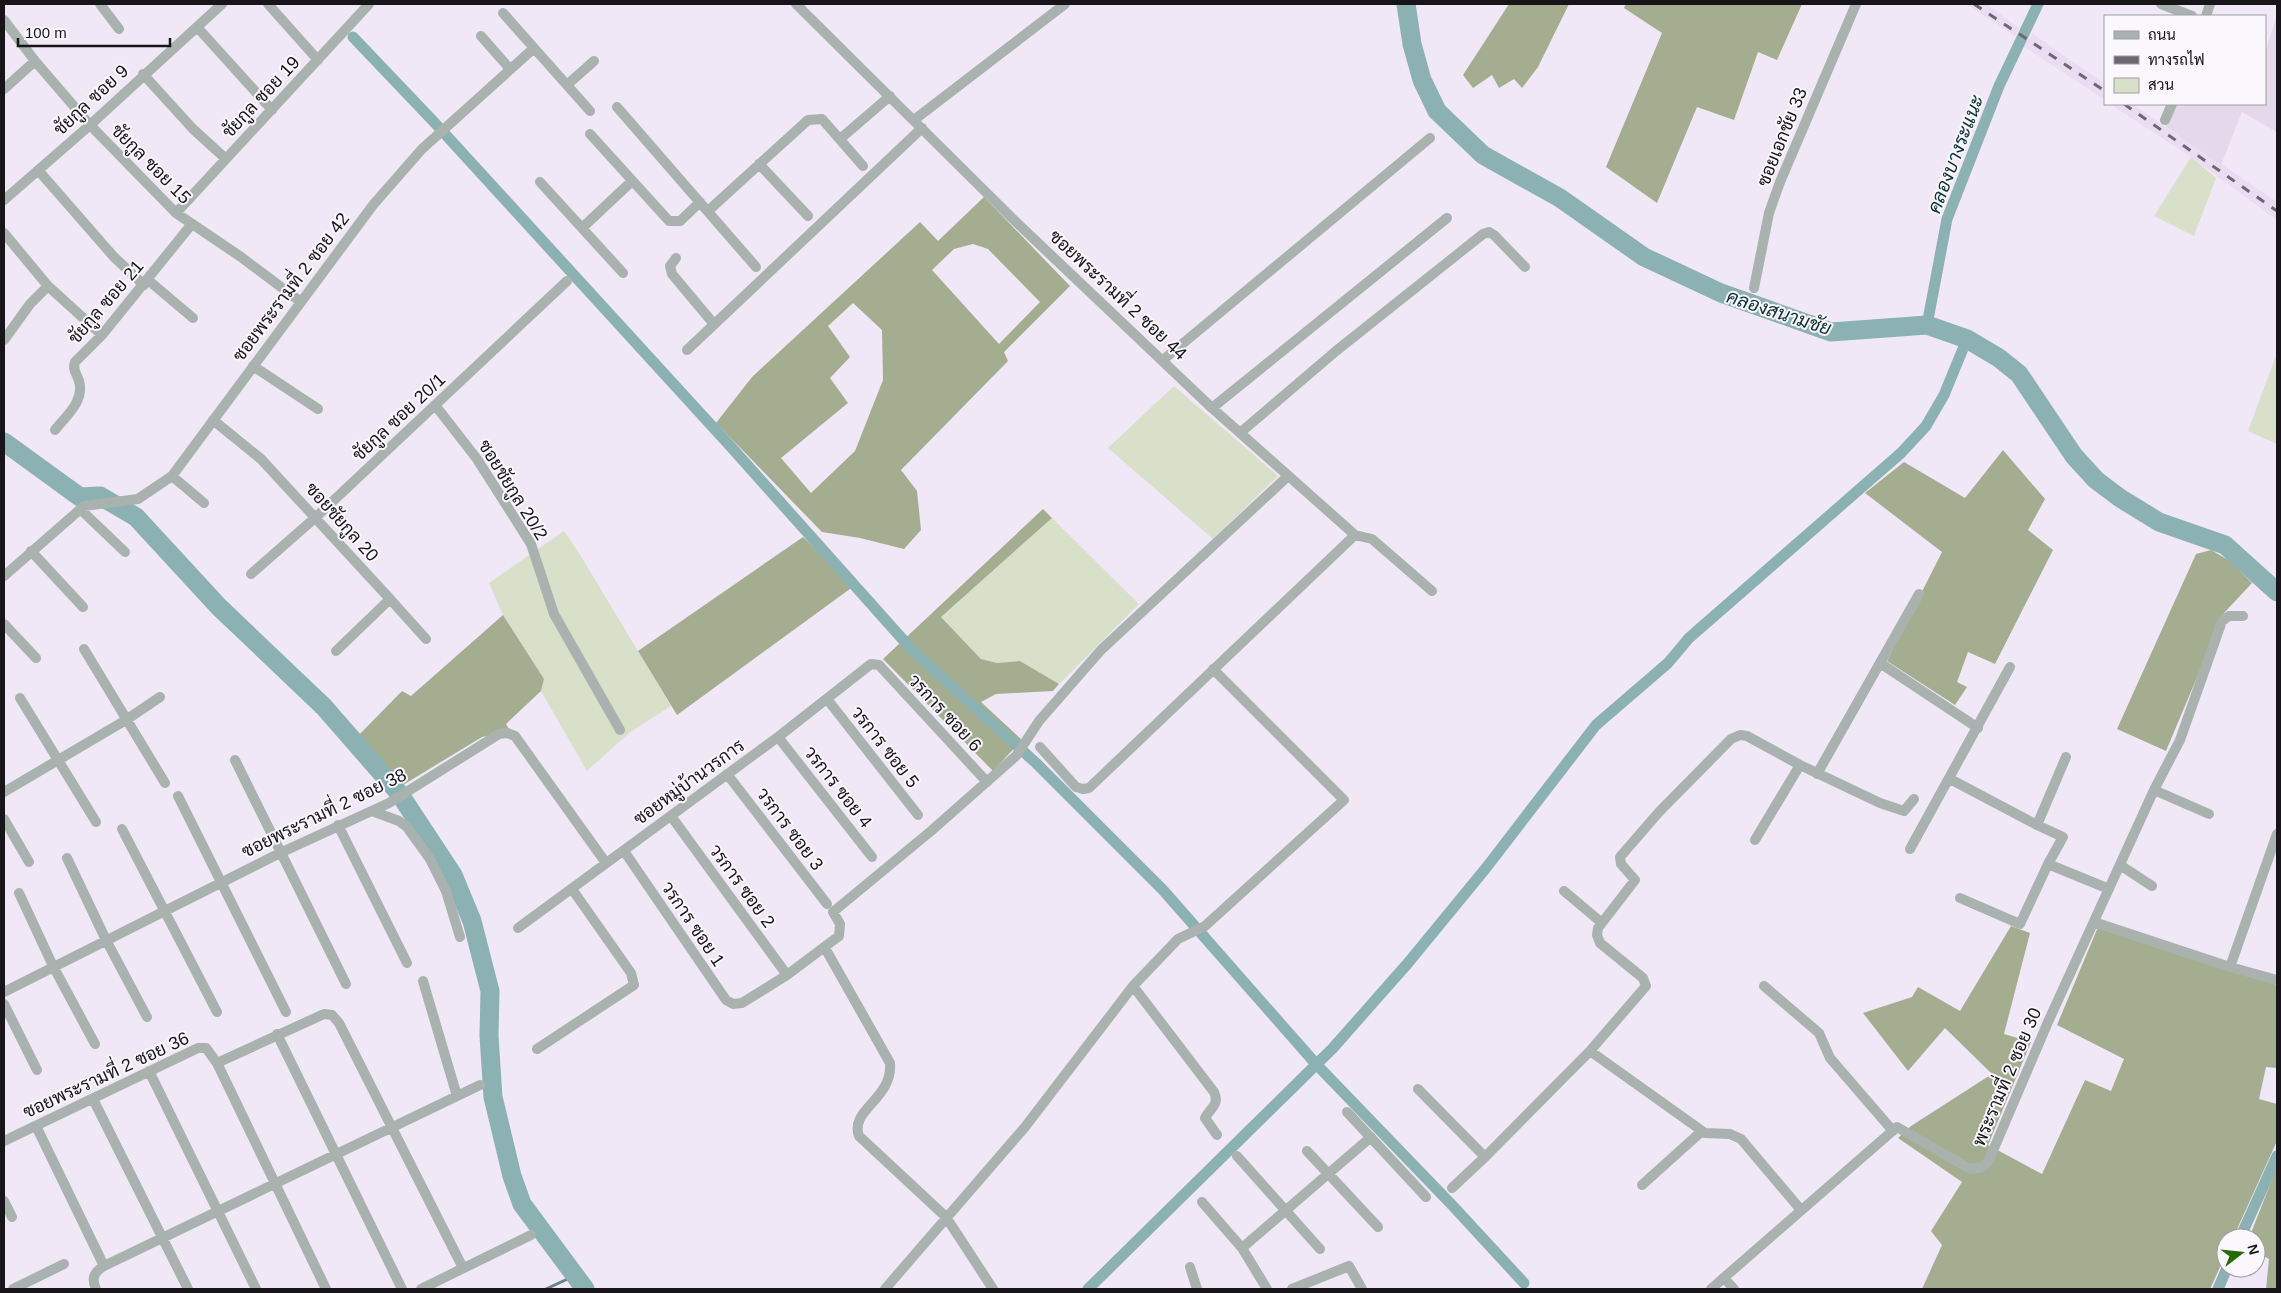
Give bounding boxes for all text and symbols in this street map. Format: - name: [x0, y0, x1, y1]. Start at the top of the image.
- scale bar: [18, 15, 170, 47]
- legend: [2104, 15, 2266, 105]
- text: 100 m: [25, 24, 67, 41]
- text: ถนน: [2148, 26, 2176, 43]
- text: ทางรถไฟ: [2148, 50, 2205, 68]
- street label: ชัยกูล ซอย 19: [217, 51, 306, 144]
- street label: ชัยกูล ซอย 9: [49, 60, 134, 142]
- text: สวน: [2148, 76, 2174, 93]
- street label: ซอยเอกชัย 33: [1752, 84, 1811, 189]
- water label: คลองบางระแนะ: [1923, 91, 1988, 216]
- street label: ชัยกูล ซอย 15: [105, 119, 196, 210]
- street label: ซอยพระรามที่ 2 ซอย 42: [224, 205, 353, 365]
- street label: ซอยพระรามที่ 2 ซอย 44: [1045, 222, 1195, 364]
- street label: ชัยกูล ซอย 21: [64, 256, 150, 350]
- water label: คลองสนามชัย: [1724, 286, 1834, 339]
- street label: ชัยกูล ซอย 20/1: [348, 368, 451, 467]
- street label: ซอยชัยกูล 20/2: [472, 436, 553, 545]
- street label: ซอยชัยกูล 20: [299, 478, 383, 567]
- street label: วรการ ซอย 6: [904, 670, 986, 756]
- street label: วรการ ซอย 5: [847, 702, 923, 792]
- street label: ซอยหมู่บ้านวรการ: [629, 733, 750, 831]
- street label: วรการ ซอย 4: [800, 742, 876, 832]
- street label: ซอยพระรามที่ 2 ซอย 38: [236, 759, 410, 862]
- street label: วรการ ซอย 3: [753, 784, 827, 874]
- street label: วรการ ซอย 2: [705, 841, 779, 931]
- street label: วรการ ซอย 1: [657, 878, 729, 970]
- street label: พระรามที่ 2 ซอย 30: [1963, 1002, 2045, 1149]
- street label: ซอยพระรามที่ 2 ซอย 36: [17, 1022, 192, 1122]
- north arrow: [2216, 1228, 2266, 1278]
- text: N: [2244, 1242, 2263, 1256]

